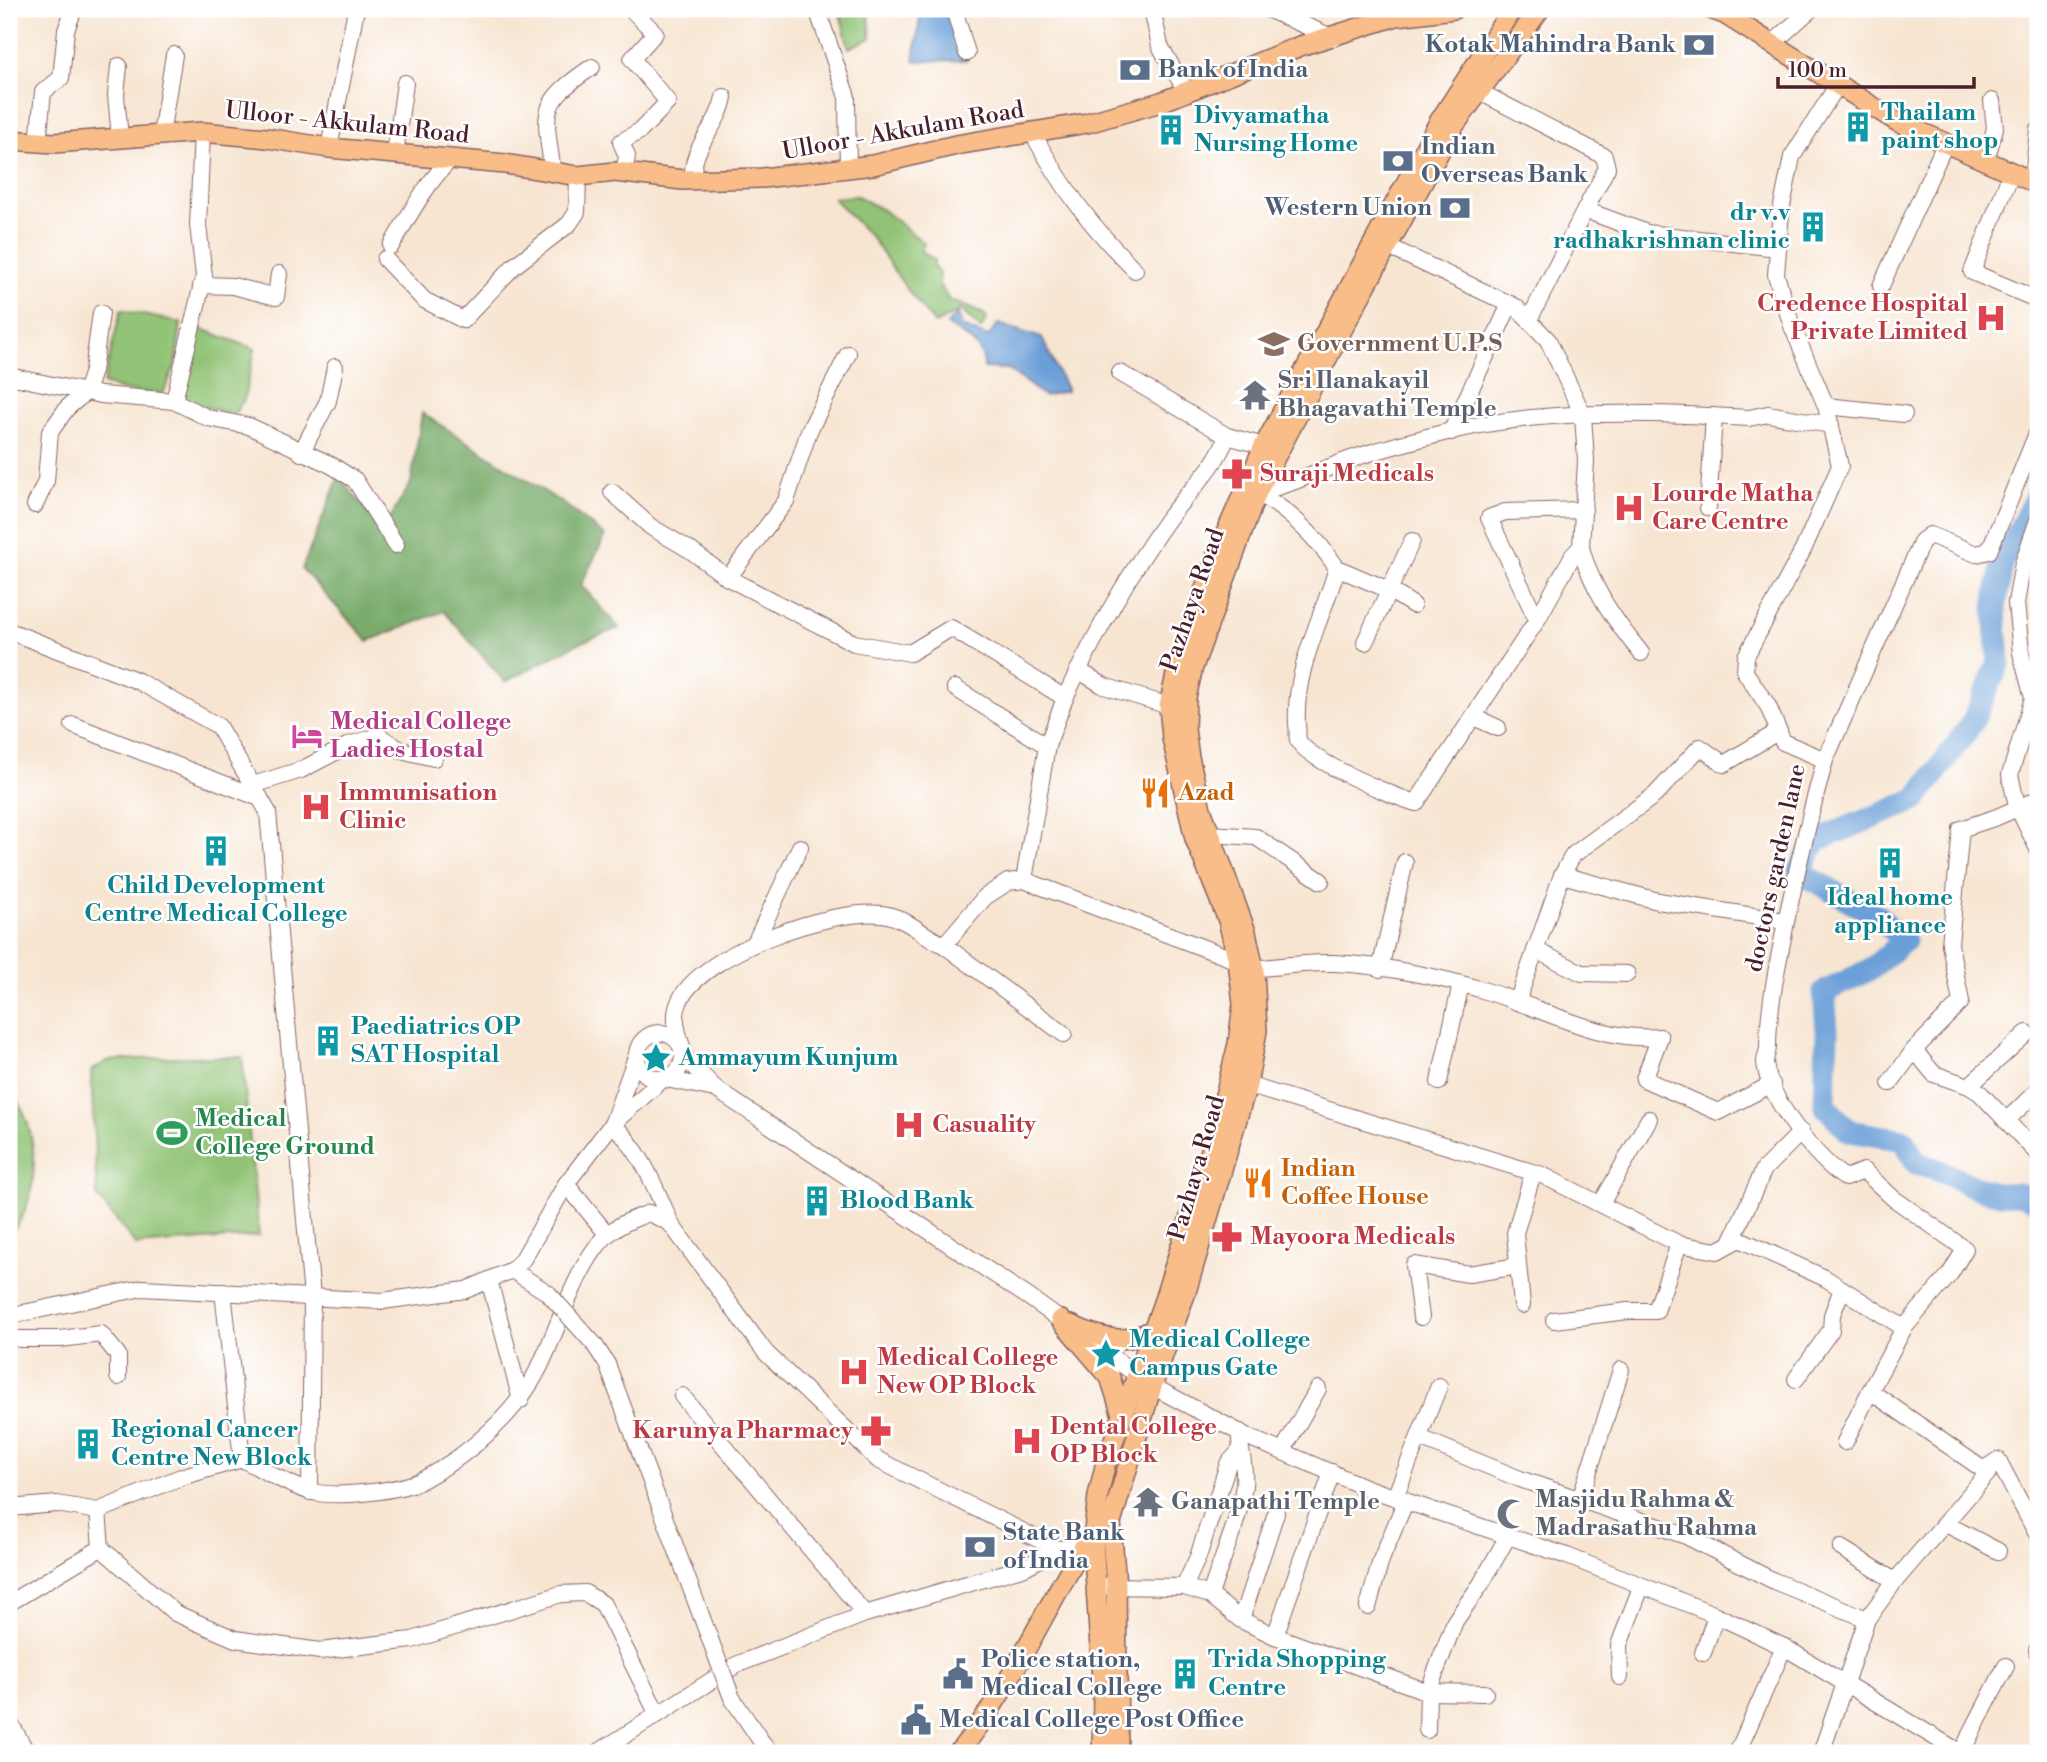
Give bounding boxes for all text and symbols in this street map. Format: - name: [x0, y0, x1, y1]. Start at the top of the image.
- bank icon: Kotak Mahindra Bank: [1682, 28, 1716, 62]
- place label: Kotak Mahindra Bank: [1425, 30, 1677, 60]
- scale bar: [1778, 46, 1974, 90]
- bank icon: Bank of India: [1118, 53, 1152, 87]
- place label: Bank of India: [1158, 55, 1309, 85]
- text: 100 m: [1788, 58, 1847, 84]
- street label: Ulloor - Akkulam Road: [223, 95, 471, 151]
- street label: Ulloor - Akkulam Road: [780, 95, 1027, 167]
- place label: Thailam paint shop: [1881, 98, 1998, 156]
- place label: Divyamatha Nursing Home: [1194, 101, 1358, 159]
- building icon: Thailam paint shop: [1841, 110, 1875, 144]
- building icon: Divyamatha Nursing Home: [1154, 113, 1188, 147]
- place label: Indian Overseas Bank: [1421, 132, 1589, 190]
- bank icon: Indian Overseas Bank: [1381, 144, 1415, 178]
- bank icon: Western Union: [1438, 191, 1472, 225]
- place label: Western Union: [1263, 193, 1432, 223]
- place label: dr v.v radhakrishnan clinic: [1553, 198, 1791, 256]
- building icon: dr v.v radhakrishnan clinic: [1796, 210, 1830, 244]
- place label: Credence Hospital Private Limited: [1757, 289, 1968, 347]
- hospital icon: Credence Hospital Private Limited: [1974, 301, 2008, 335]
- school or university icon: Government U.P.S: [1257, 327, 1291, 361]
- place label: Government U.P.S: [1297, 329, 1503, 359]
- place label: Sri Ilanakayil Bhagavathi Temple: [1278, 366, 1497, 424]
- temple icon: Sri Ilanakayil Bhagavathi Temple: [1238, 378, 1272, 412]
- pharmacy icon: Suraji Medicals: [1220, 457, 1254, 491]
- place label: Suraji Medicals: [1260, 459, 1434, 489]
- place label: Lourde Matha Care Centre: [1652, 479, 1814, 537]
- hospital icon: Lourde Matha Care Centre: [1612, 491, 1646, 525]
- street label: Pazhaya Road: [1154, 524, 1232, 676]
- place label: Medical College Ladies Hostal: [330, 707, 512, 765]
- hotel icon: Medical College Ladies Hostal: [290, 719, 324, 753]
- street label: doctors garden lane: [1739, 761, 1813, 975]
- restaurant icon: Azad: [1138, 776, 1172, 810]
- place label: Immunisation Clinic: [339, 778, 498, 836]
- place label: Azad: [1177, 778, 1235, 808]
- hospital icon: Immunisation Clinic: [299, 790, 333, 824]
- building icon: Child Development Centre Medical College: [199, 834, 233, 868]
- building icon: Ideal home appliance: [1873, 846, 1907, 880]
- place label: Child Development Centre Medical College: [84, 871, 348, 929]
- place label: Ideal home appliance: [1827, 883, 1953, 941]
- place label: Paediatrics OP SAT Hospital: [351, 1012, 520, 1070]
- building icon: Paediatrics OP SAT Hospital: [311, 1024, 345, 1058]
- place icon: Ammayum Kunjum: [639, 1041, 673, 1075]
- place label: Ammayum Kunjum: [678, 1043, 898, 1073]
- street label: Pazhaya Road: [1162, 1092, 1232, 1244]
- place label: Medical College Ground: [195, 1104, 375, 1162]
- hospital icon: Casuality: [892, 1108, 926, 1142]
- place label: Casuality: [932, 1110, 1037, 1140]
- sports icon: Medical College Ground: [155, 1116, 189, 1150]
- place label: Indian Coffee House: [1281, 1154, 1429, 1212]
- restaurant icon: Indian Coffee House: [1241, 1166, 1275, 1200]
- building icon: Blood Bank: [800, 1184, 834, 1218]
- place label: Blood Bank: [840, 1186, 975, 1216]
- pharmacy icon: Mayoora Medicals: [1210, 1220, 1244, 1254]
- place label: Mayoora Medicals: [1250, 1222, 1455, 1252]
- place label: Medical College Campus Gate: [1129, 1325, 1311, 1383]
- place icon: Medical College Campus Gate: [1089, 1337, 1123, 1371]
- place label: Medical College New OP Block: [877, 1343, 1059, 1401]
- hospital icon: Medical College New OP Block: [837, 1355, 871, 1389]
- place label: Dental College OP Block: [1050, 1412, 1217, 1470]
- pharmacy icon: Karunya Pharmacy: [859, 1414, 893, 1448]
- place label: Regional Cancer Centre New Block: [111, 1415, 313, 1473]
- place label: Karunya Pharmacy: [633, 1416, 854, 1446]
- hospital icon: Dental College OP Block: [1010, 1424, 1044, 1458]
- building icon: Regional Cancer Centre New Block: [71, 1427, 105, 1461]
- temple icon: Ganapathi Temple: [1131, 1485, 1165, 1519]
- place label: Masjidu Rahma & Madrasathu Rahma: [1535, 1485, 1758, 1543]
- place label: Ganapathi Temple: [1171, 1487, 1380, 1517]
- mosque icon: Masjidu Rahma & Madrasathu Rahma: [1495, 1497, 1529, 1531]
- place label: State Bank of India: [1003, 1518, 1126, 1576]
- bank icon: State Bank of India: [963, 1530, 997, 1564]
- place label: Police station, Medical College: [981, 1645, 1163, 1703]
- place label: Trida Shopping Centre: [1208, 1645, 1387, 1703]
- public building icon: Police station, Medical College: [941, 1657, 975, 1691]
- building icon: Trida Shopping Centre: [1168, 1657, 1202, 1691]
- public building icon: Medical College Post Office: [899, 1703, 933, 1737]
- place label: Medical College Post Office: [939, 1705, 1244, 1735]

